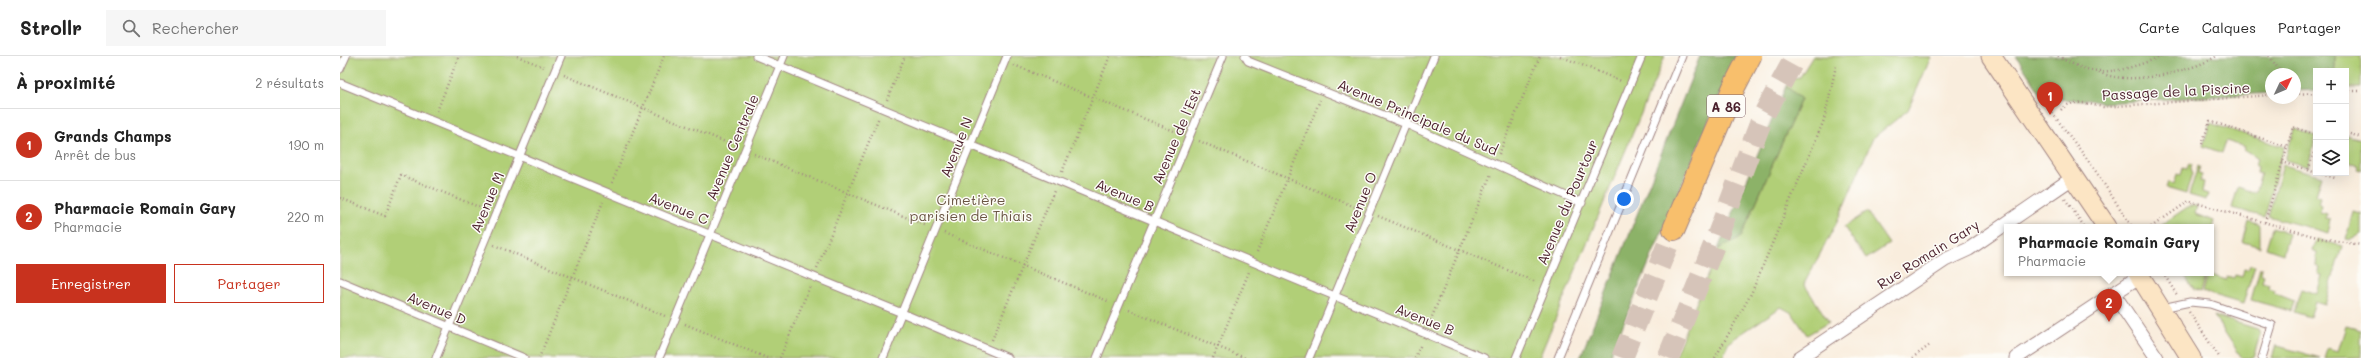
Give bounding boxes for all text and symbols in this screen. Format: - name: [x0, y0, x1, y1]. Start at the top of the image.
- search box: [106, 10, 386, 46]
- text: Strollr: [20, 15, 82, 40]
- icon: search: [120, 17, 142, 39]
- text: Rechercher: [152, 18, 239, 38]
- text: Carte: [2139, 18, 2180, 37]
- text: Calques: [2202, 18, 2256, 37]
- text: Partager: [2278, 18, 2341, 37]
- north arrow: [2265, 68, 2301, 104]
- map controls: [2313, 68, 2349, 176]
- button: +: [2313, 68, 2349, 104]
- text: À proximité: [16, 71, 115, 93]
- text: 2 résultats: [255, 74, 324, 91]
- street label: Avenue Principale du Sud: [1335, 75, 1501, 159]
- street label: Passage de la Piscine: [2102, 78, 2250, 104]
- pin: 1: [2037, 82, 2063, 115]
- street label: Avenue de l'Est: [1147, 85, 1205, 187]
- street label: Avenue Centrale: [701, 91, 763, 203]
- road number: A 86: [1707, 95, 1745, 117]
- button: −: [2313, 104, 2349, 140]
- street label: Avenue N: [935, 114, 977, 180]
- text: Grands Champs: [54, 126, 172, 146]
- text: 1: [26, 136, 32, 153]
- text: 190 m: [288, 136, 324, 153]
- street label: Avenue du Pourtour: [1532, 136, 1602, 268]
- button: layers: [2313, 140, 2349, 176]
- text: Arrêt de bus: [54, 146, 136, 163]
- street label: Avenue M: [466, 169, 508, 235]
- street label: Avenue O: [1339, 169, 1381, 235]
- street label: Avenue B: [1093, 174, 1157, 216]
- street label: Avenue C: [646, 187, 712, 229]
- your location: [1614, 189, 1634, 209]
- park label: Cimetière parisien de Thiais: [910, 190, 1032, 225]
- text: Pharmacie Romain Gary: [54, 198, 236, 218]
- text: 2: [25, 208, 33, 225]
- text: 220 m: [287, 208, 324, 225]
- street label: Rue Romain Gary: [1873, 215, 1983, 293]
- text: Pharmacie: [54, 218, 122, 235]
- popup: [2004, 224, 2214, 276]
- text: Pharmacie Romain Gary: [2018, 232, 2200, 252]
- text: Pharmacie: [2018, 252, 2086, 269]
- button: Enregistrer: [16, 264, 166, 303]
- button: Partager: [174, 264, 324, 303]
- street label: Avenue D: [405, 287, 469, 329]
- pin: 2: [2096, 289, 2122, 322]
- street label: Avenue B: [1393, 299, 1457, 339]

